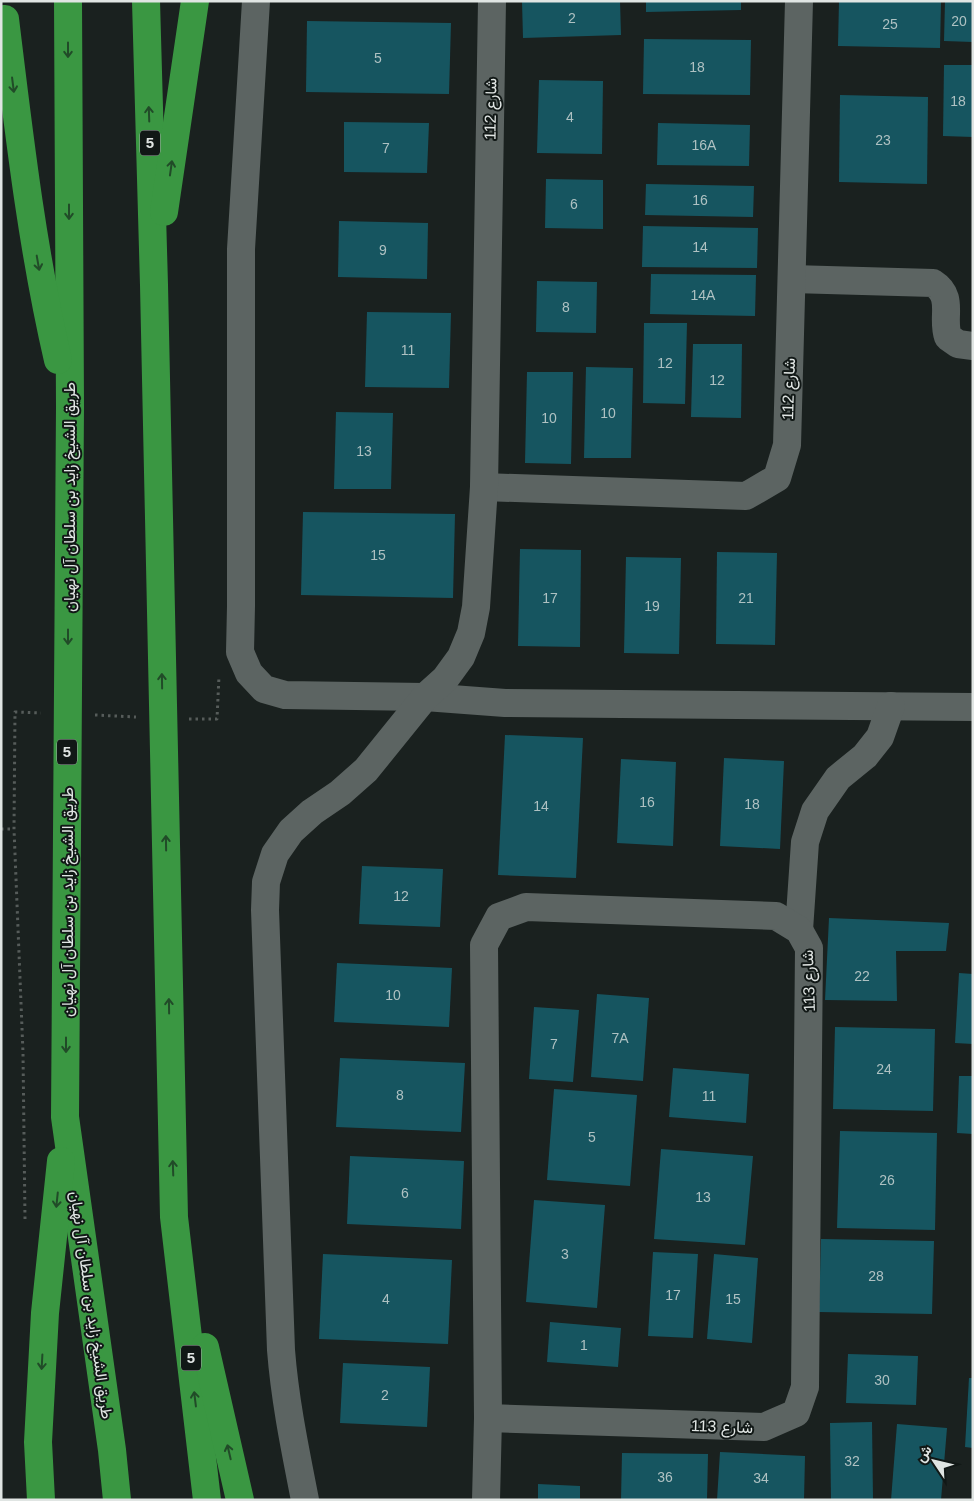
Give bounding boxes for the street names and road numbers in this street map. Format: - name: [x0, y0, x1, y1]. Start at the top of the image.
- street label: شارع 112: [481, 78, 503, 140]
- road number: 5: [140, 130, 160, 156]
- street label: شارع 112: [779, 358, 801, 420]
- street label: طريق الشيخ زايد بن سلطان آل نهيان: [61, 382, 81, 612]
- road number: 5: [57, 740, 77, 764]
- street label: طريق الشيخ زايد بن سلطان آل نهيان: [59, 787, 79, 1017]
- street label: شارع 113: [799, 950, 821, 1012]
- street label: طريق الشيخ زايد بن سلطان آل نهيان: [64, 1190, 116, 1420]
- road number: 5: [181, 1346, 201, 1370]
- street label: شارع 113: [691, 1417, 753, 1439]

